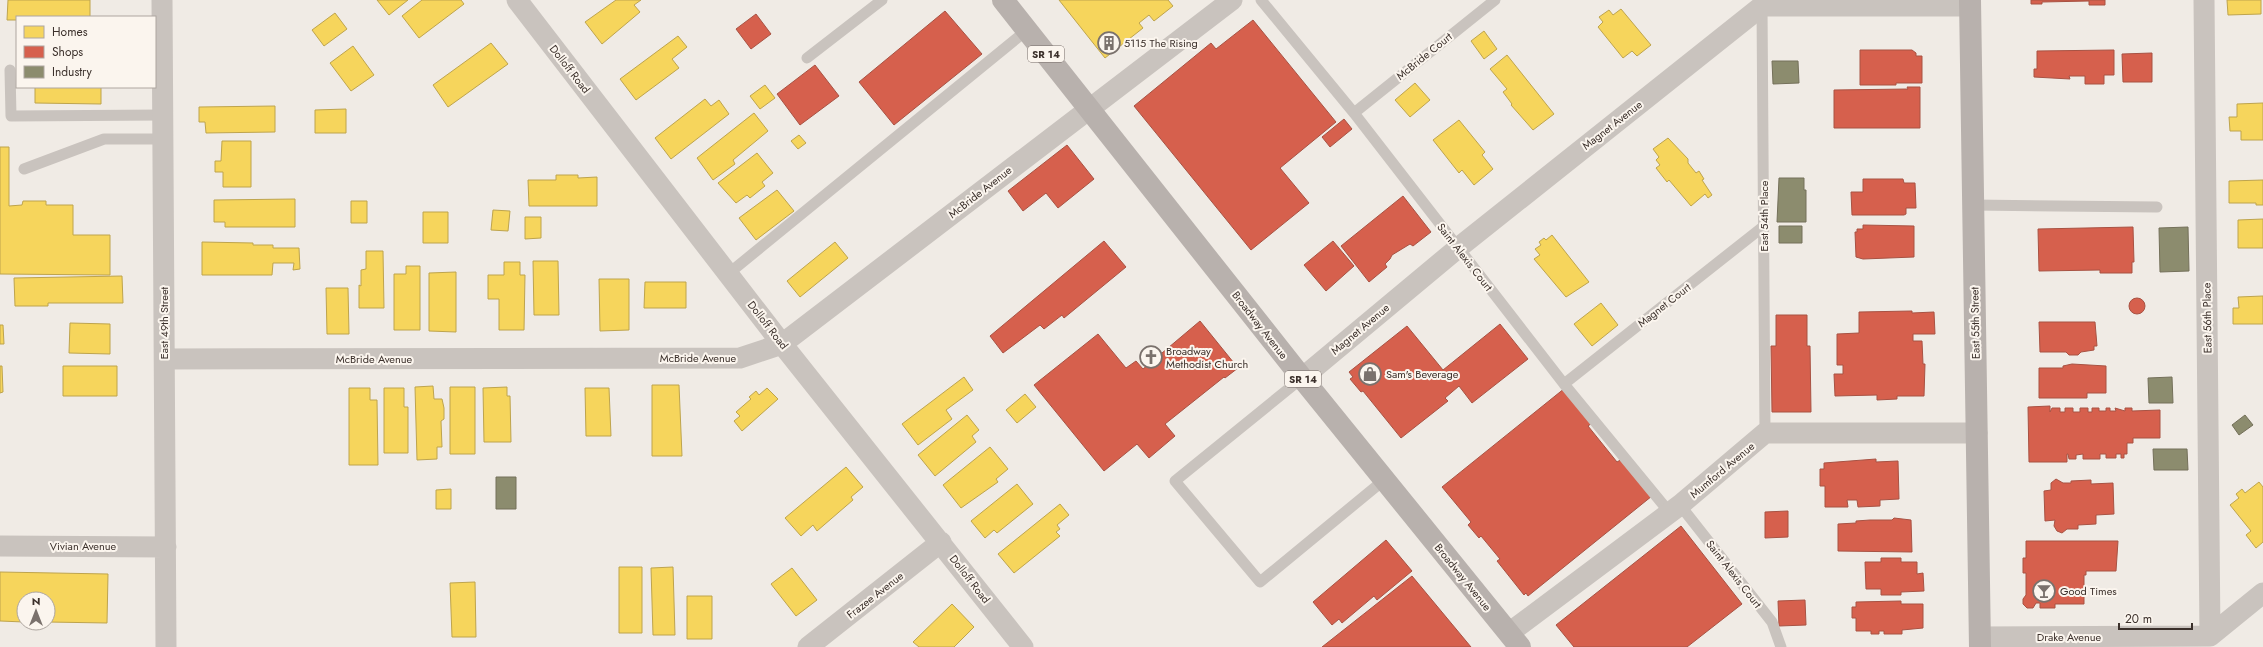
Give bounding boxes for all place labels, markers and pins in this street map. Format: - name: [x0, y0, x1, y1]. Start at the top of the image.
- building icon: 5115 The Rising: [1096, 30, 1122, 56]
- place label: 5115 The Rising: [1124, 35, 1198, 51]
- place label: Broadway Methodist Church: [1166, 343, 1248, 372]
- church icon: Broadway Methodist Church: [1138, 344, 1164, 370]
- shop icon: Sam's Beverage: [1357, 361, 1383, 387]
- place label: Sam's Beverage: [1386, 366, 1459, 382]
- bar icon: Good Times: [2031, 578, 2057, 604]
- place label: Good Times: [2060, 583, 2117, 599]

